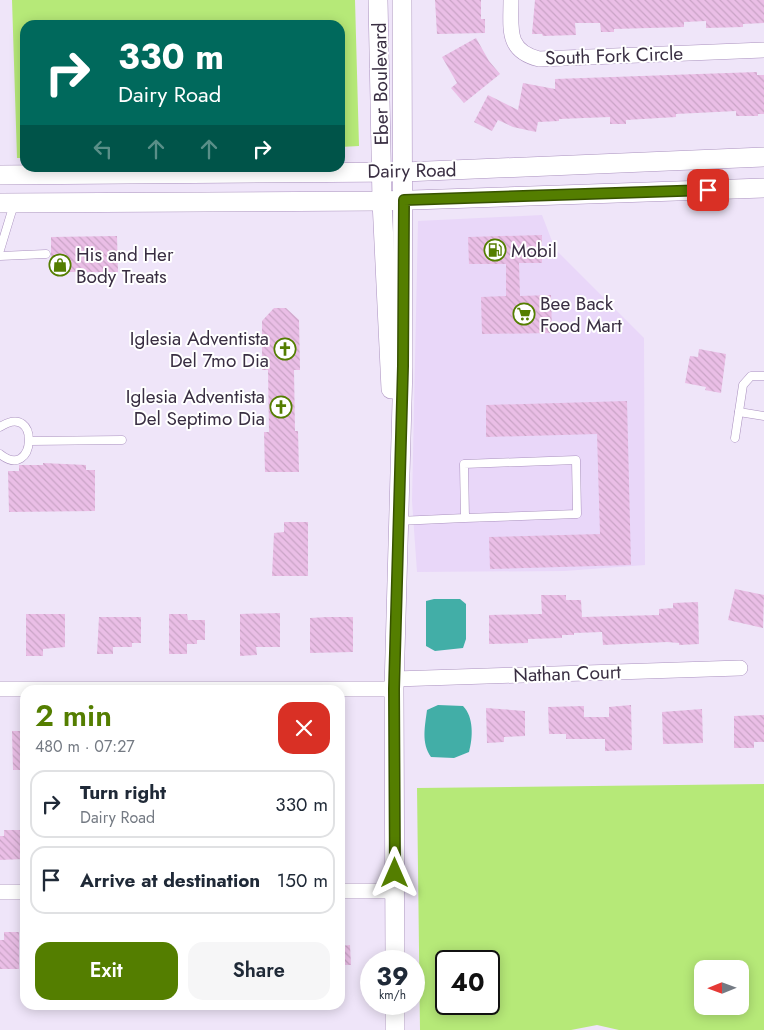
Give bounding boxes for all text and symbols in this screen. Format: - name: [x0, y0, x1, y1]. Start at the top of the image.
- street label: Eber Boulevard: [366, 22, 395, 146]
- text: 330 m: [118, 32, 224, 82]
- icon: right: [35, 40, 100, 105]
- street label: South Fork Circle: [544, 40, 684, 71]
- text: Dairy Road: [118, 78, 221, 110]
- icon: left: [89, 135, 117, 163]
- icon: ahead: [142, 135, 170, 163]
- icon: ahead: [195, 135, 223, 163]
- icon: right: [248, 135, 276, 163]
- street label: Dairy Road: [367, 156, 457, 185]
- pin: [687, 169, 729, 211]
- icon: arrive: [694, 176, 722, 204]
- place label: Mobil: [511, 237, 557, 264]
- fuel station icon: Mobil: [483, 238, 507, 262]
- place label: His and Her Body Treats: [76, 241, 174, 290]
- shop icon: His and Her Body Treats: [48, 253, 72, 277]
- place label: Bee Back Food Mart: [540, 290, 622, 339]
- supermarket icon: Bee Back Food Mart: [512, 302, 536, 326]
- place label: Iglesia Adventista Del 7mo Dia: [130, 325, 269, 374]
- church icon: Iglesia Adventista Del 7mo Dia: [273, 337, 297, 361]
- place label: Iglesia Adventista Del Septimo Dia: [126, 383, 265, 432]
- church icon: Iglesia Adventista Del Septimo Dia: [269, 395, 293, 419]
- street label: Nathan Court: [513, 658, 622, 689]
- text: 2 min: [35, 694, 112, 737]
- button: close: [278, 702, 330, 754]
- text: 480 m · 07:27: [35, 735, 135, 758]
- text: Turn right: [80, 779, 166, 806]
- icon: right: [37, 790, 65, 818]
- text: 330 m: [275, 791, 328, 818]
- text: Dairy Road: [80, 806, 155, 829]
- position arrow: [368, 846, 420, 898]
- icon: arrive: [37, 866, 65, 894]
- text: Arrive at destination: [80, 867, 260, 894]
- text: 150 m: [277, 867, 328, 894]
- button: Exit: [35, 942, 178, 1000]
- button: Share: [188, 942, 330, 1000]
- speed limit sign: 40: [435, 950, 500, 1015]
- text: 39: [376, 958, 409, 994]
- north arrow: [694, 960, 749, 1015]
- map controls: [694, 960, 749, 1015]
- text: km/h: [379, 986, 406, 1004]

